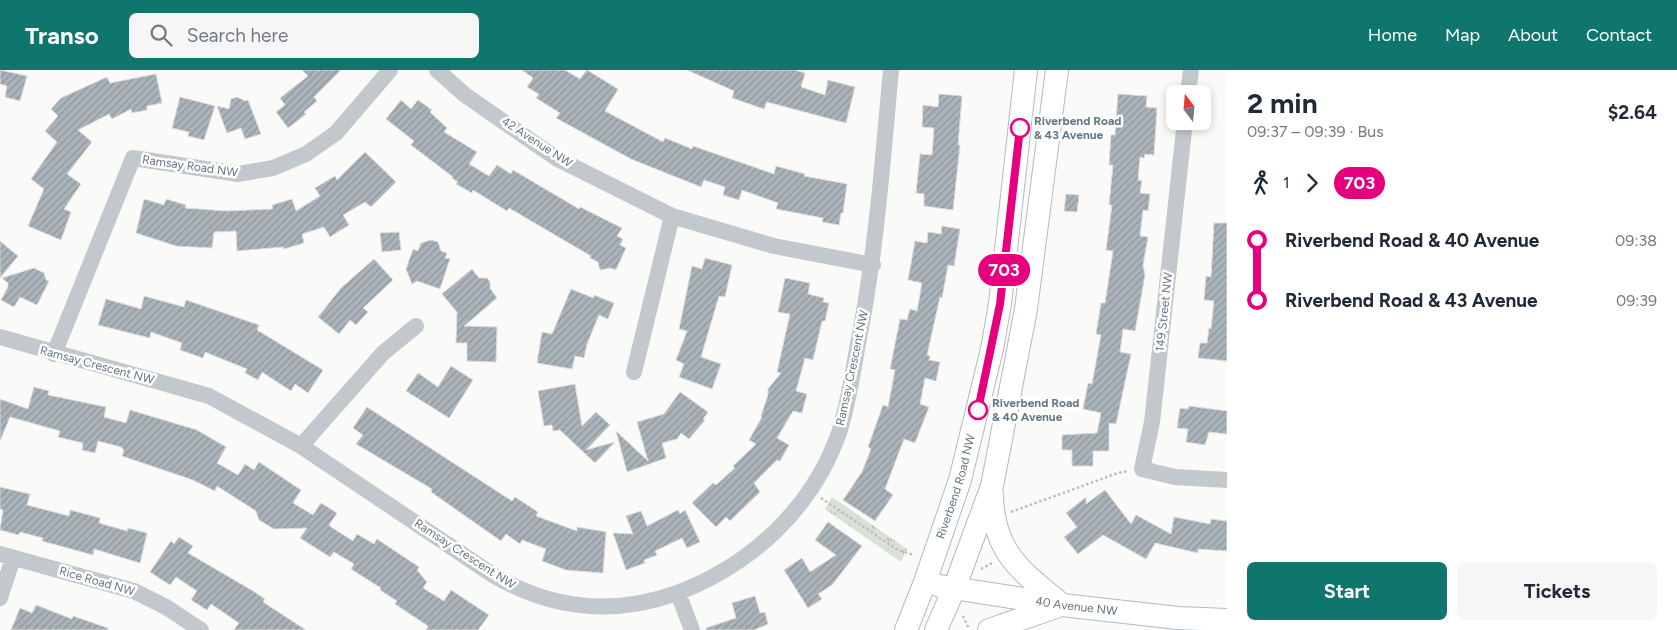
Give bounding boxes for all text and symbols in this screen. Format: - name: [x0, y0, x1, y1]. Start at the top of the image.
- search box: [129, 13, 479, 58]
- text: Transo: [25, 21, 99, 50]
- icon: search: [147, 21, 175, 49]
- text: Search here: [187, 24, 288, 47]
- text: Home: [1368, 24, 1417, 46]
- text: Map: [1445, 24, 1480, 46]
- text: About: [1508, 24, 1558, 46]
- text: Contact: [1586, 24, 1652, 46]
- north arrow: [1166, 85, 1211, 130]
- map controls: [1166, 85, 1211, 130]
- text: 2 min: [1247, 86, 1318, 120]
- text: $2.64: [1608, 101, 1657, 124]
- street label: 42 Avenue NW: [499, 114, 575, 170]
- place label: Riverbend Road & 43 Avenue: [1034, 114, 1121, 142]
- marker: Riverbend Road & 43 Avenue: [1010, 118, 1030, 138]
- text: 09:37 – 09:39 · Bus: [1247, 122, 1384, 141]
- street label: Ramsay Road NW: [141, 152, 239, 180]
- icon: walk: [1247, 169, 1275, 197]
- icon: forward: [1298, 169, 1326, 197]
- text: 703: [1344, 172, 1375, 194]
- text: 1: [1283, 173, 1290, 192]
- text: Riverbend Road & 40 Avenue: [1285, 229, 1539, 252]
- text: 09:38: [1615, 231, 1657, 250]
- line badge: 703: [975, 254, 1033, 286]
- text: 703: [988, 259, 1020, 281]
- street label: 149 Street NW: [1153, 271, 1175, 352]
- text: Riverbend Road & 43 Avenue: [1285, 289, 1538, 312]
- text: 09:39: [1616, 291, 1657, 310]
- street label: Ramsay Crescent NW: [833, 309, 871, 427]
- street label: Ramsay Crescent NW: [38, 343, 156, 387]
- place label: Riverbend Road & 40 Avenue: [992, 396, 1079, 424]
- marker: Riverbend Road & 40 Avenue: [968, 400, 988, 420]
- street label: Riverbend Road NW: [933, 432, 978, 541]
- street label: Ramsay Crescent NW: [412, 516, 519, 592]
- button: Start: [1247, 562, 1447, 620]
- button: Tickets: [1457, 562, 1657, 620]
- street label: Rice Road NW: [58, 564, 137, 599]
- street label: 40 Avenue NW: [1034, 594, 1119, 618]

